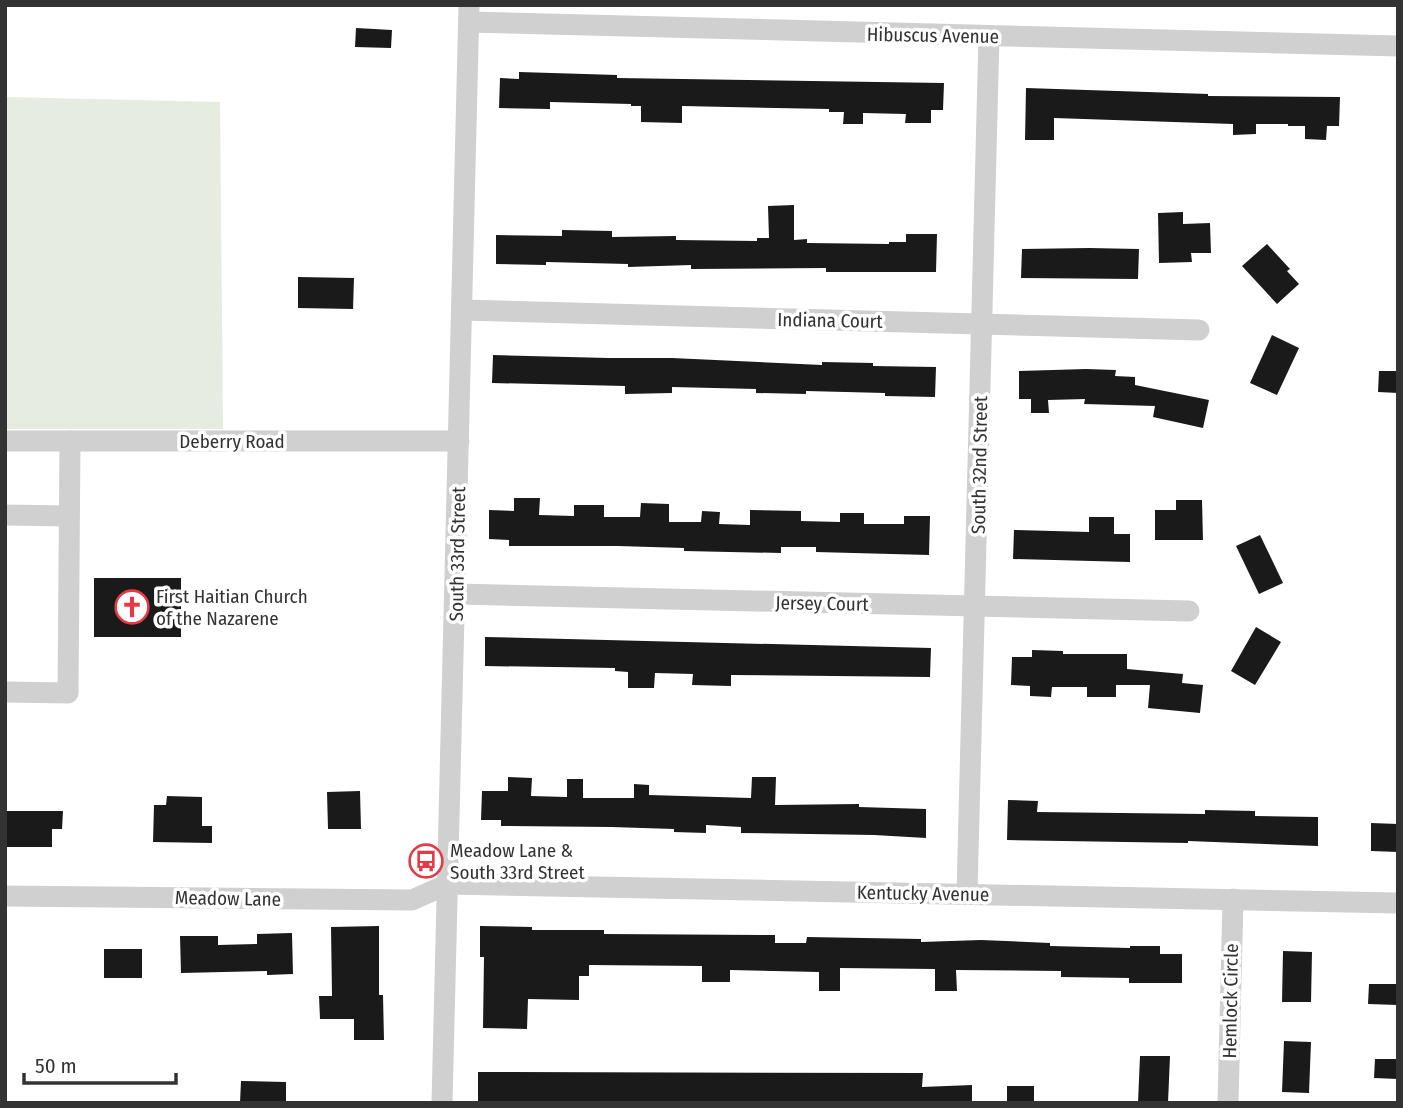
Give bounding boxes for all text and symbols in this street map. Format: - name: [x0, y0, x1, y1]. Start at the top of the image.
- street label: Hibuscus Avenue: [867, 23, 999, 48]
- street label: Indiana Court: [777, 308, 884, 333]
- street label: South 32nd Street: [967, 395, 992, 534]
- street label: Deberry Road: [179, 430, 285, 453]
- street label: South 33rd Street: [445, 486, 470, 622]
- place label: First Haitian Church of the Nazarene: [156, 585, 308, 630]
- church icon: First Haitian Church of the Nazarene: [113, 588, 151, 626]
- street label: Jersey Court: [775, 591, 870, 616]
- place label: Meadow Lane & South 33rd Street: [450, 839, 585, 884]
- bus stop icon: Meadow Lane & South 33rd Street: [407, 842, 445, 880]
- street label: Kentucky Avenue: [857, 881, 989, 906]
- street label: Meadow Lane: [175, 886, 281, 911]
- street label: Hemlock Circle: [1218, 943, 1243, 1059]
- scale bar: [24, 1042, 177, 1086]
- text: 50 m: [35, 1053, 77, 1079]

